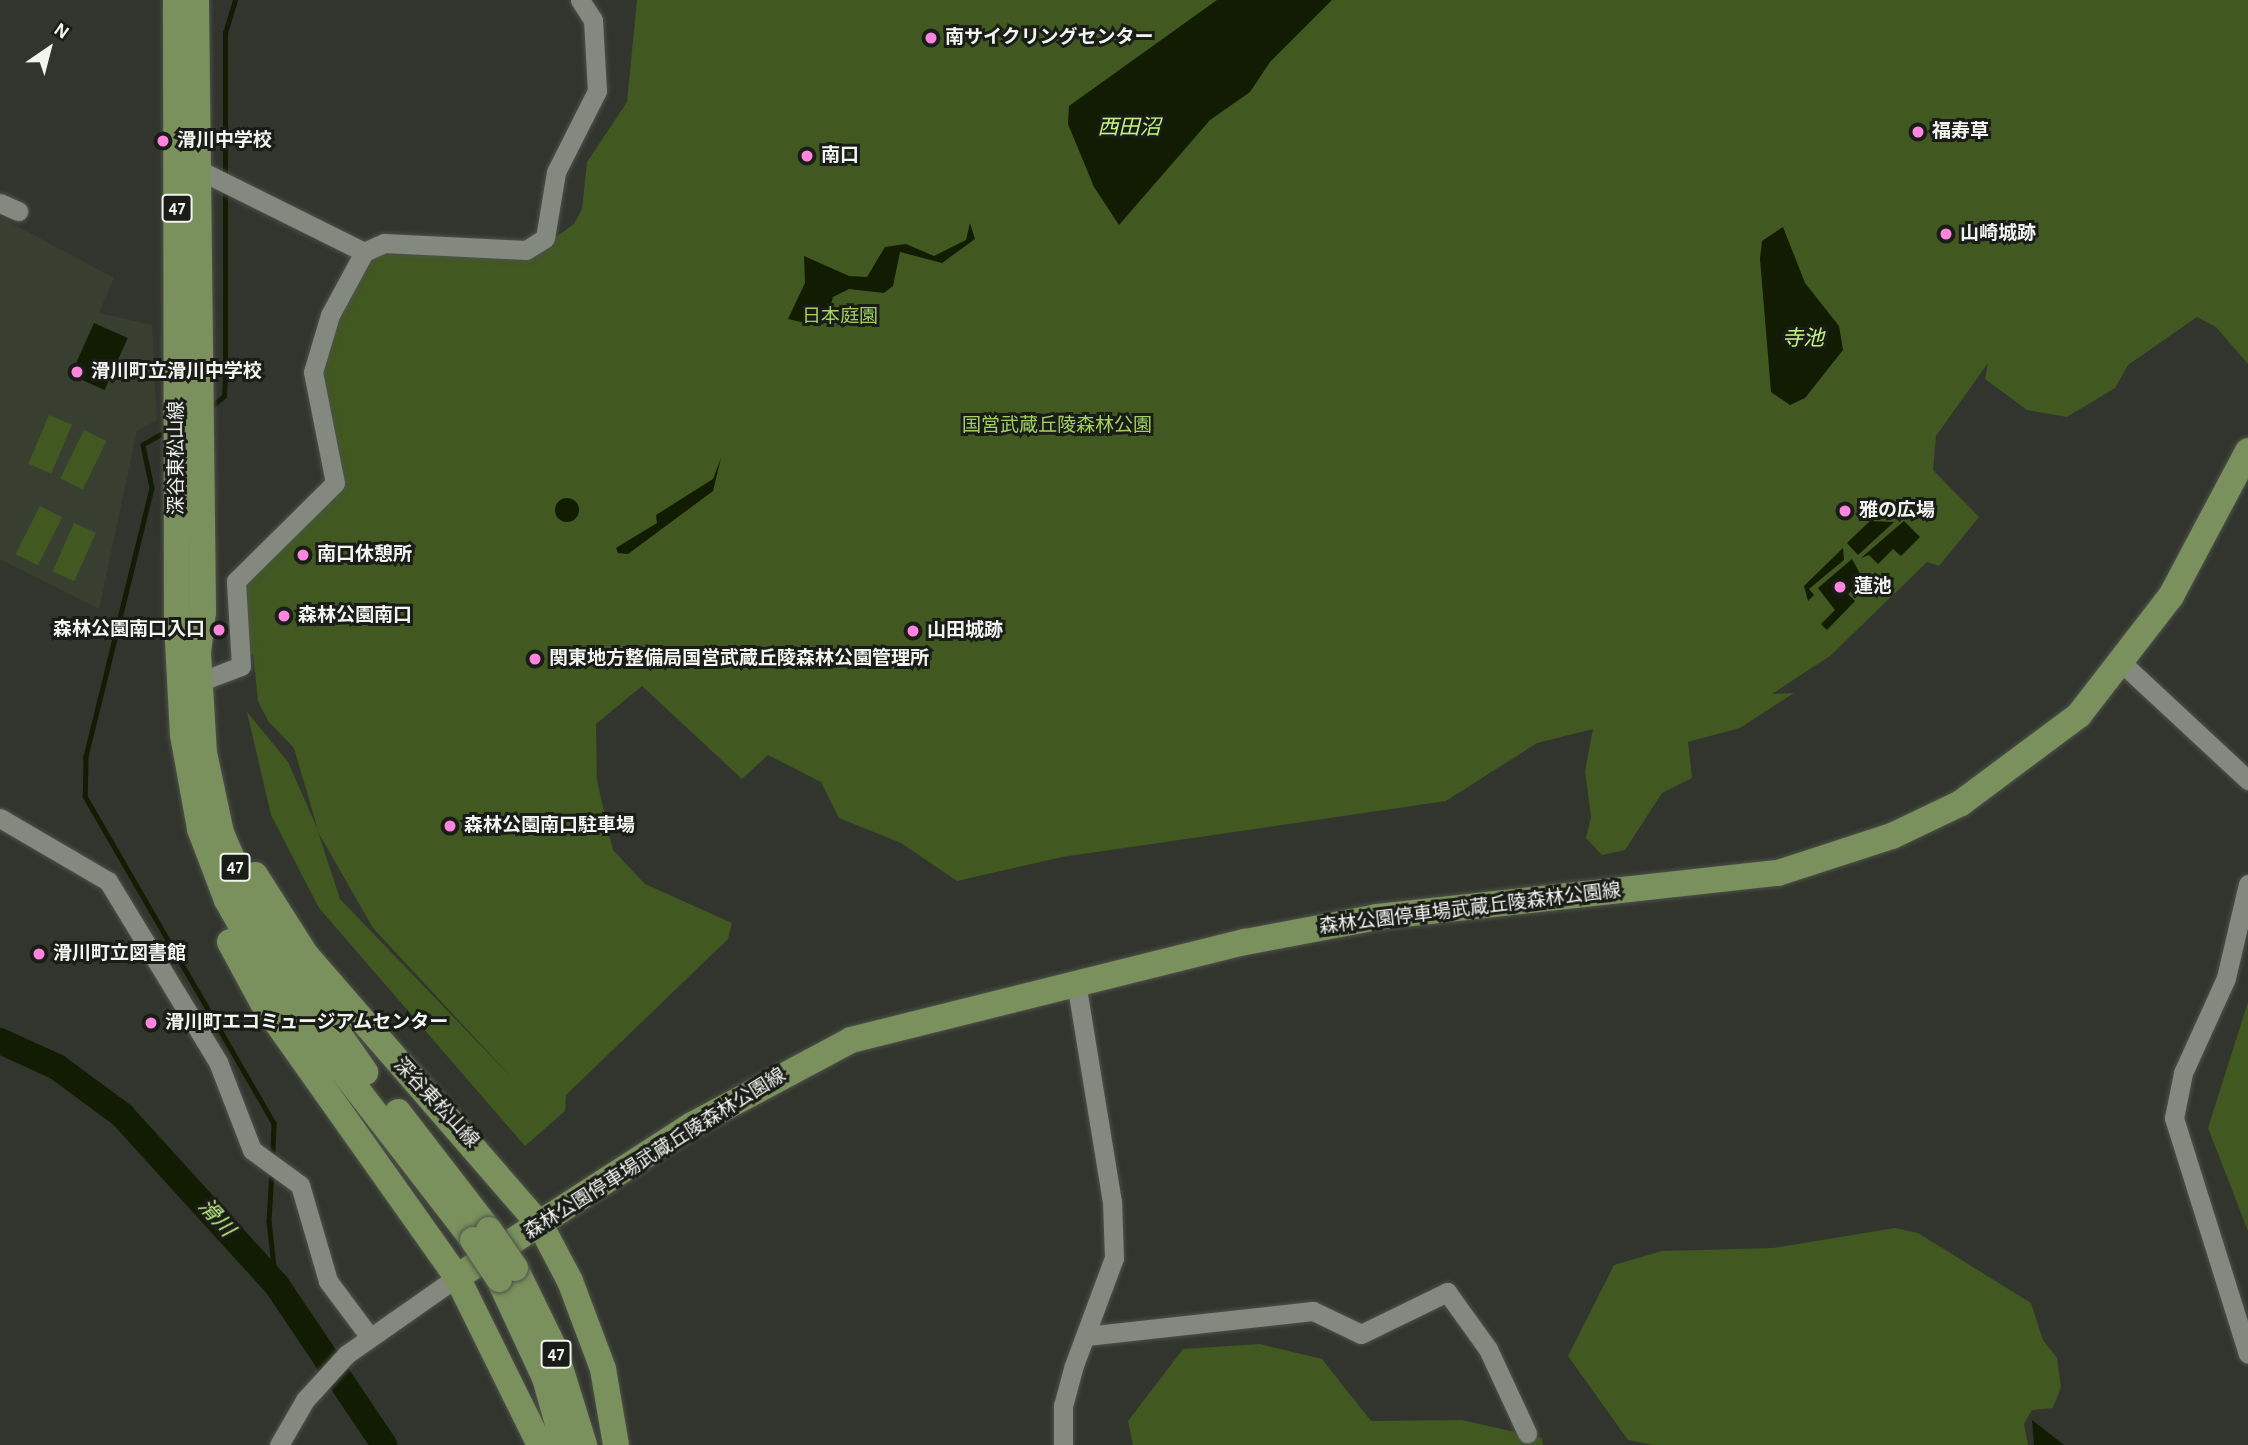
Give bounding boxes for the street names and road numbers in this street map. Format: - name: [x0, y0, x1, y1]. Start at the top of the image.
- road number: 47: [161, 194, 193, 223]
- street label: 深谷東松山線: [166, 401, 188, 515]
- road number: 47: [219, 852, 251, 882]
- street label: 森林公園停車場武蔵丘陵森林公園線: [1318, 879, 1622, 939]
- street label: 深谷東松山線: [389, 1054, 483, 1152]
- street label: 森林公園停車場武蔵丘陵森林公園線: [520, 1064, 790, 1244]
- road number: 47: [540, 1339, 572, 1368]

